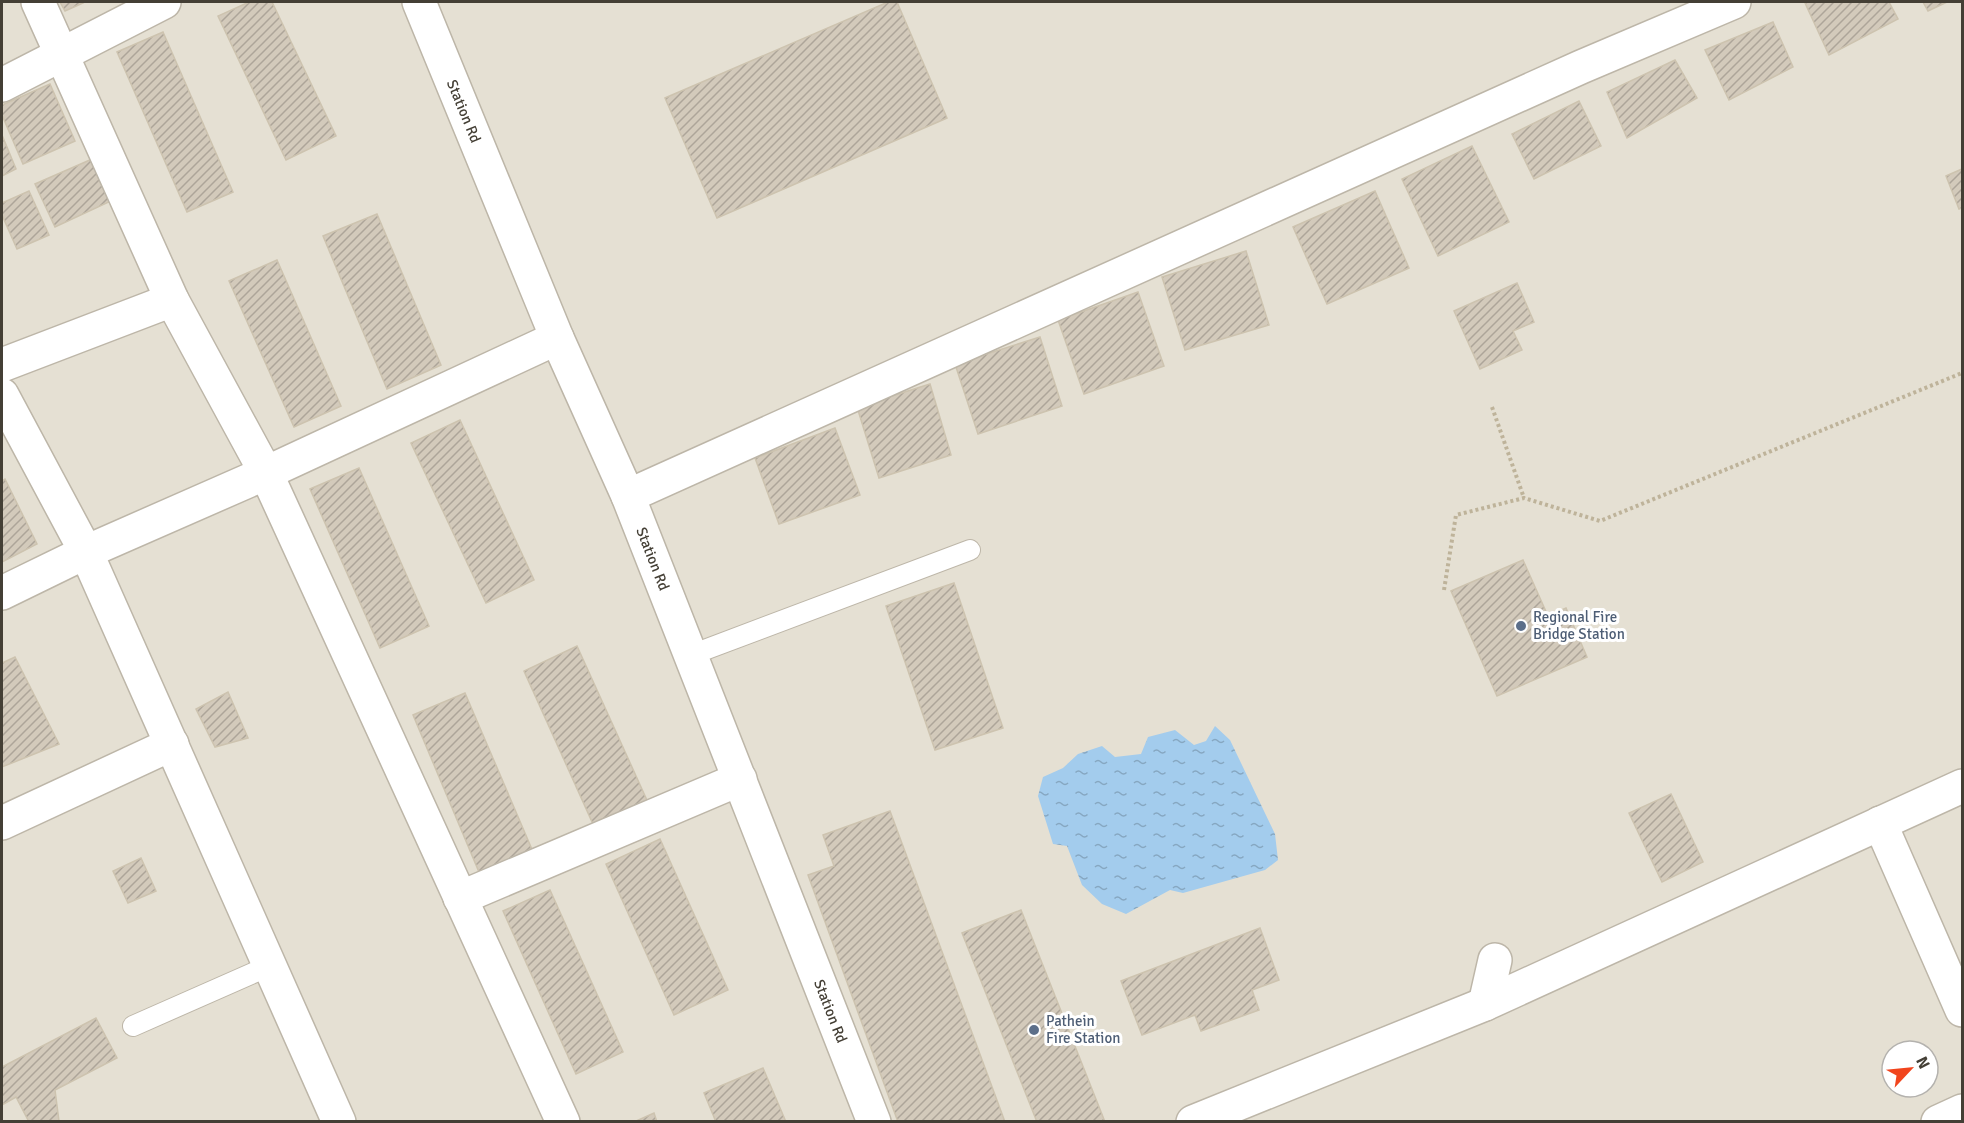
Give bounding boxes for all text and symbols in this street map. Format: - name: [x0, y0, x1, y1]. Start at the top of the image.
- street label: Station Rd: [443, 77, 485, 145]
- street label: Station Rd: [632, 525, 673, 593]
- place label: Regional Fire Bridge Station: [1533, 608, 1625, 643]
- marker: Regional Fire Bridge Station: [1514, 619, 1528, 633]
- street label: Station Rd: [810, 977, 851, 1046]
- place label: Pathein Fire Station: [1046, 1012, 1120, 1047]
- marker: Pathein Fire Station: [1027, 1023, 1041, 1037]
- north arrow: [1880, 1039, 1940, 1099]
- text: N: [1911, 1053, 1934, 1072]

